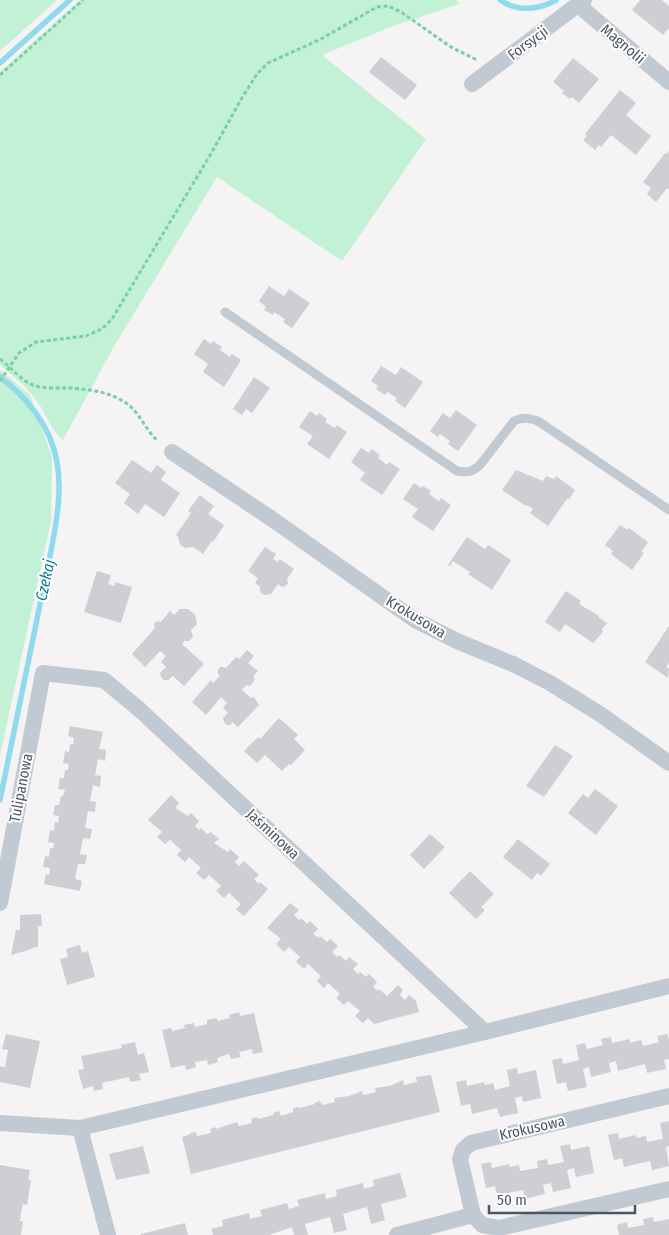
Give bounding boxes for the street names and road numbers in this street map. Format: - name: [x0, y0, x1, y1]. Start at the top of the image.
- street label: Magnolii: [597, 20, 649, 68]
- street label: Forsycji: [504, 22, 552, 64]
- street label: Krokusowa: [383, 592, 449, 642]
- street label: Tulipanowa: [5, 752, 37, 824]
- street label: Jaśminowa: [243, 805, 303, 863]
- street label: Krokusowa: [498, 1112, 566, 1144]

